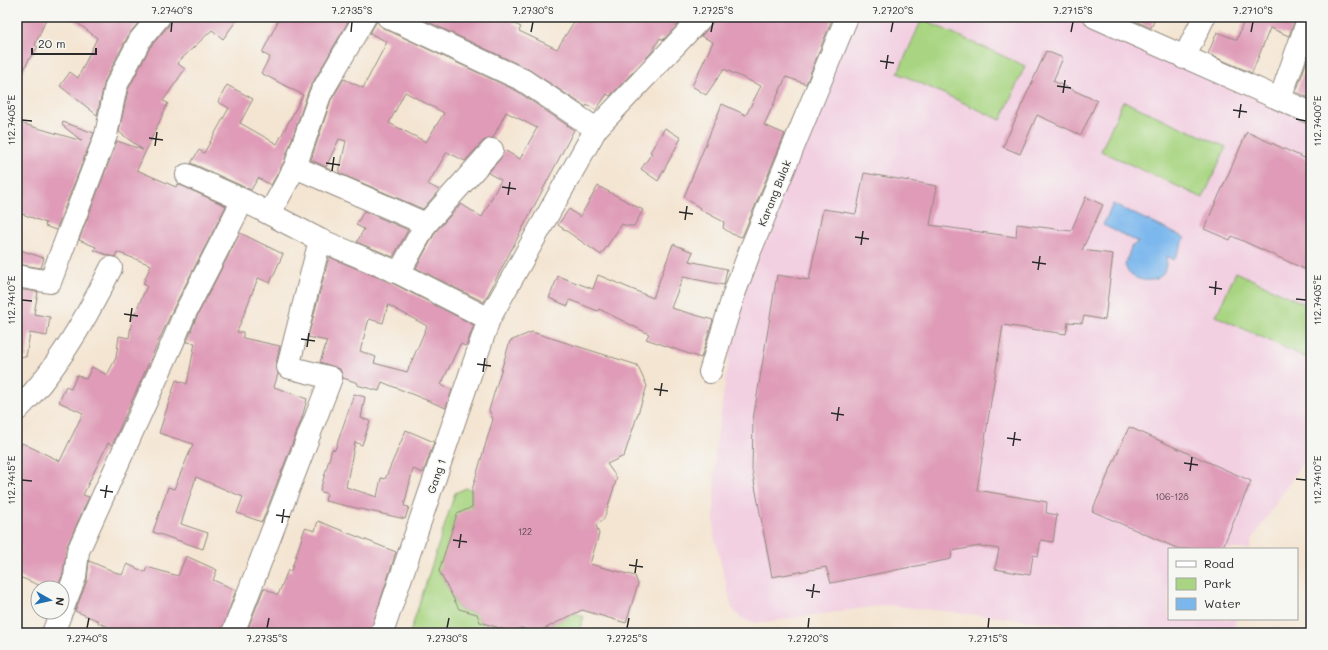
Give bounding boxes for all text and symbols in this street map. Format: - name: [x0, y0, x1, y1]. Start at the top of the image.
- text: 7.2740°S: [151, 3, 193, 17]
- text: 7.2735°S: [332, 3, 373, 17]
- text: 7.2730°S: [512, 3, 554, 17]
- text: 7.2725°S: [693, 3, 734, 17]
- text: 7.2720°S: [873, 3, 914, 17]
- text: 7.2715°S: [1053, 3, 1093, 17]
- text: 7.2710°S: [1233, 3, 1273, 17]
- scale bar: [32, 30, 96, 56]
- text: 20 m: [38, 35, 66, 51]
- text: 112.7405°E: [4, 94, 18, 145]
- text: 112.7400°E: [1310, 95, 1324, 146]
- street label: Karang Bulak: [754, 157, 794, 228]
- text: 112.7405°E: [1310, 274, 1324, 325]
- text: 112.7410°E: [4, 275, 18, 325]
- text: 112.7415°E: [4, 455, 18, 504]
- text: 112.7410°E: [1310, 455, 1324, 505]
- street label: Gang 1: [423, 457, 449, 495]
- house number: 106-128: [1155, 491, 1189, 502]
- house number: 122: [518, 526, 532, 537]
- legend: [1168, 548, 1298, 620]
- text: Road: [1204, 555, 1234, 571]
- text: Park: [1204, 575, 1231, 591]
- north arrow: [30, 580, 70, 620]
- text: Water: [1204, 595, 1241, 611]
- text: N: [52, 596, 68, 607]
- text: 7.2740°S: [66, 631, 108, 645]
- text: 7.2735°S: [247, 631, 288, 645]
- text: 7.2730°S: [426, 631, 468, 645]
- text: 7.2725°S: [607, 631, 648, 645]
- text: 7.2720°S: [788, 631, 829, 645]
- text: 7.2715°S: [968, 631, 1008, 645]

